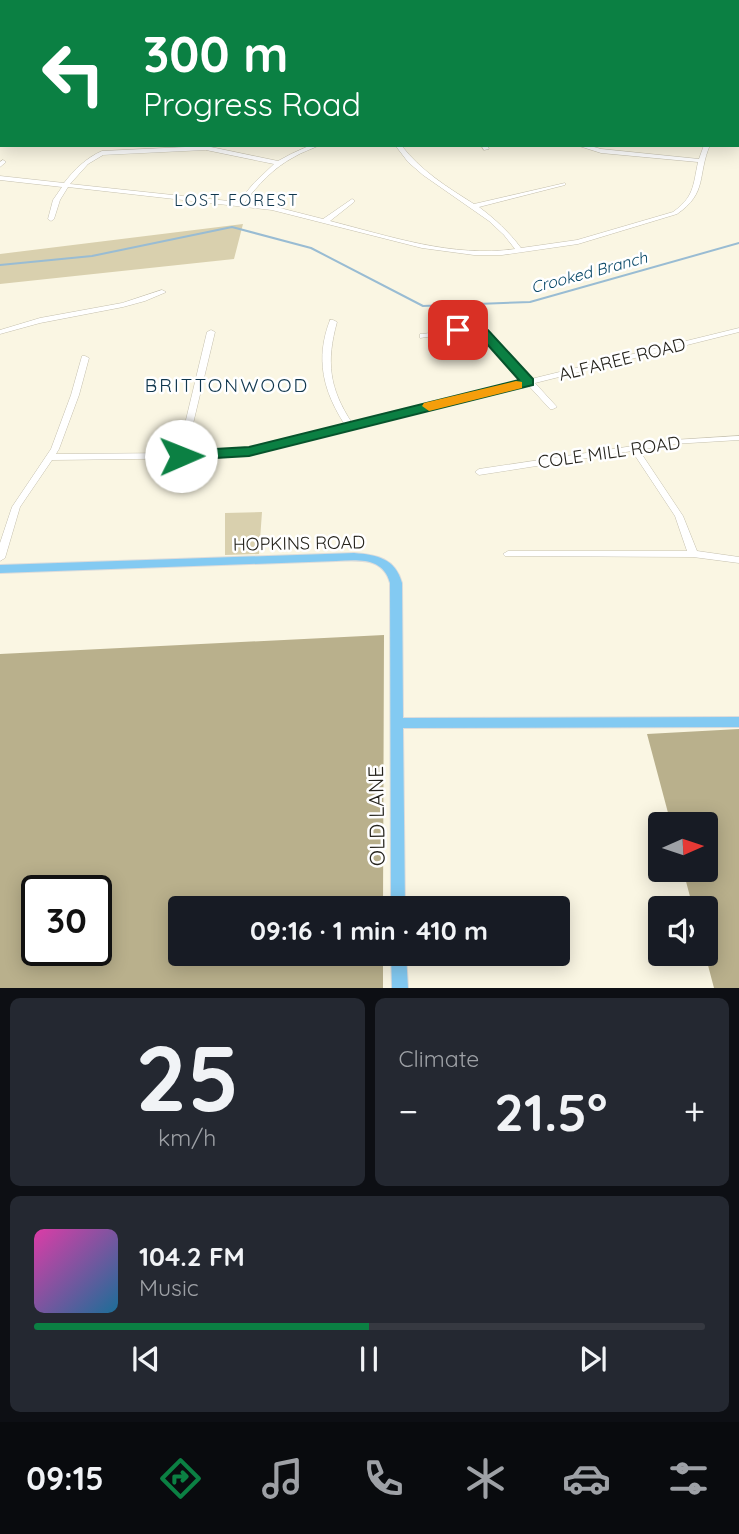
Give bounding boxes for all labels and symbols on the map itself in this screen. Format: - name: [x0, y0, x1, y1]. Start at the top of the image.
- district label: LOST FOREST: [174, 190, 300, 210]
- water label: Crooked Branch: [529, 247, 650, 297]
- pin: [428, 300, 488, 360]
- street label: ALFAREE ROAD: [556, 332, 688, 386]
- district label: BRITTONWOOD: [145, 373, 309, 397]
- position arrow: [144, 419, 218, 493]
- street label: COLE MILL ROAD: [536, 431, 682, 473]
- street label: HOPKINS ROAD: [233, 530, 365, 556]
- street label: OLD LANE: [362, 766, 390, 866]
- north arrow: [648, 812, 718, 882]
- speed limit sign: 30: [21, 875, 112, 966]

